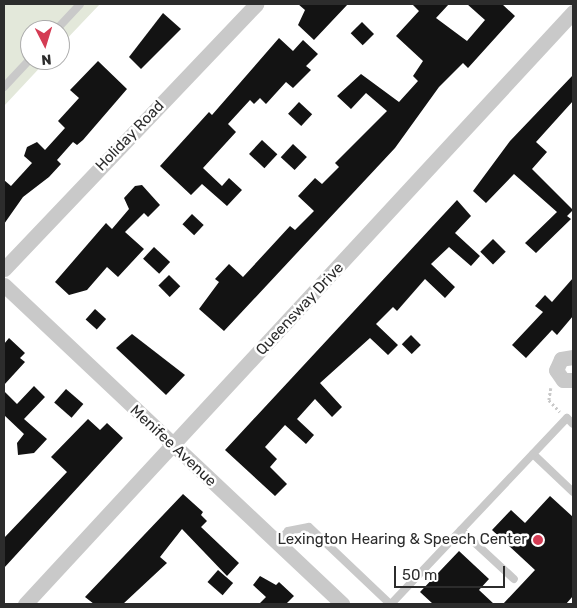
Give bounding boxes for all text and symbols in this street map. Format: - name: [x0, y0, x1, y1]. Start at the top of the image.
- north arrow: [20, 20, 70, 70]
- text: N: [41, 51, 52, 68]
- street label: Holiday Road: [92, 97, 168, 175]
- street label: Queensway Drive: [252, 259, 348, 359]
- street label: Menifee Avenue: [126, 401, 220, 491]
- place label: Lexington Hearing & Speech Center: [277, 531, 527, 549]
- marker: Lexington Hearing & Speech Center: [531, 533, 545, 547]
- scale bar: [397, 556, 508, 588]
- text: 50 m: [402, 566, 437, 584]

